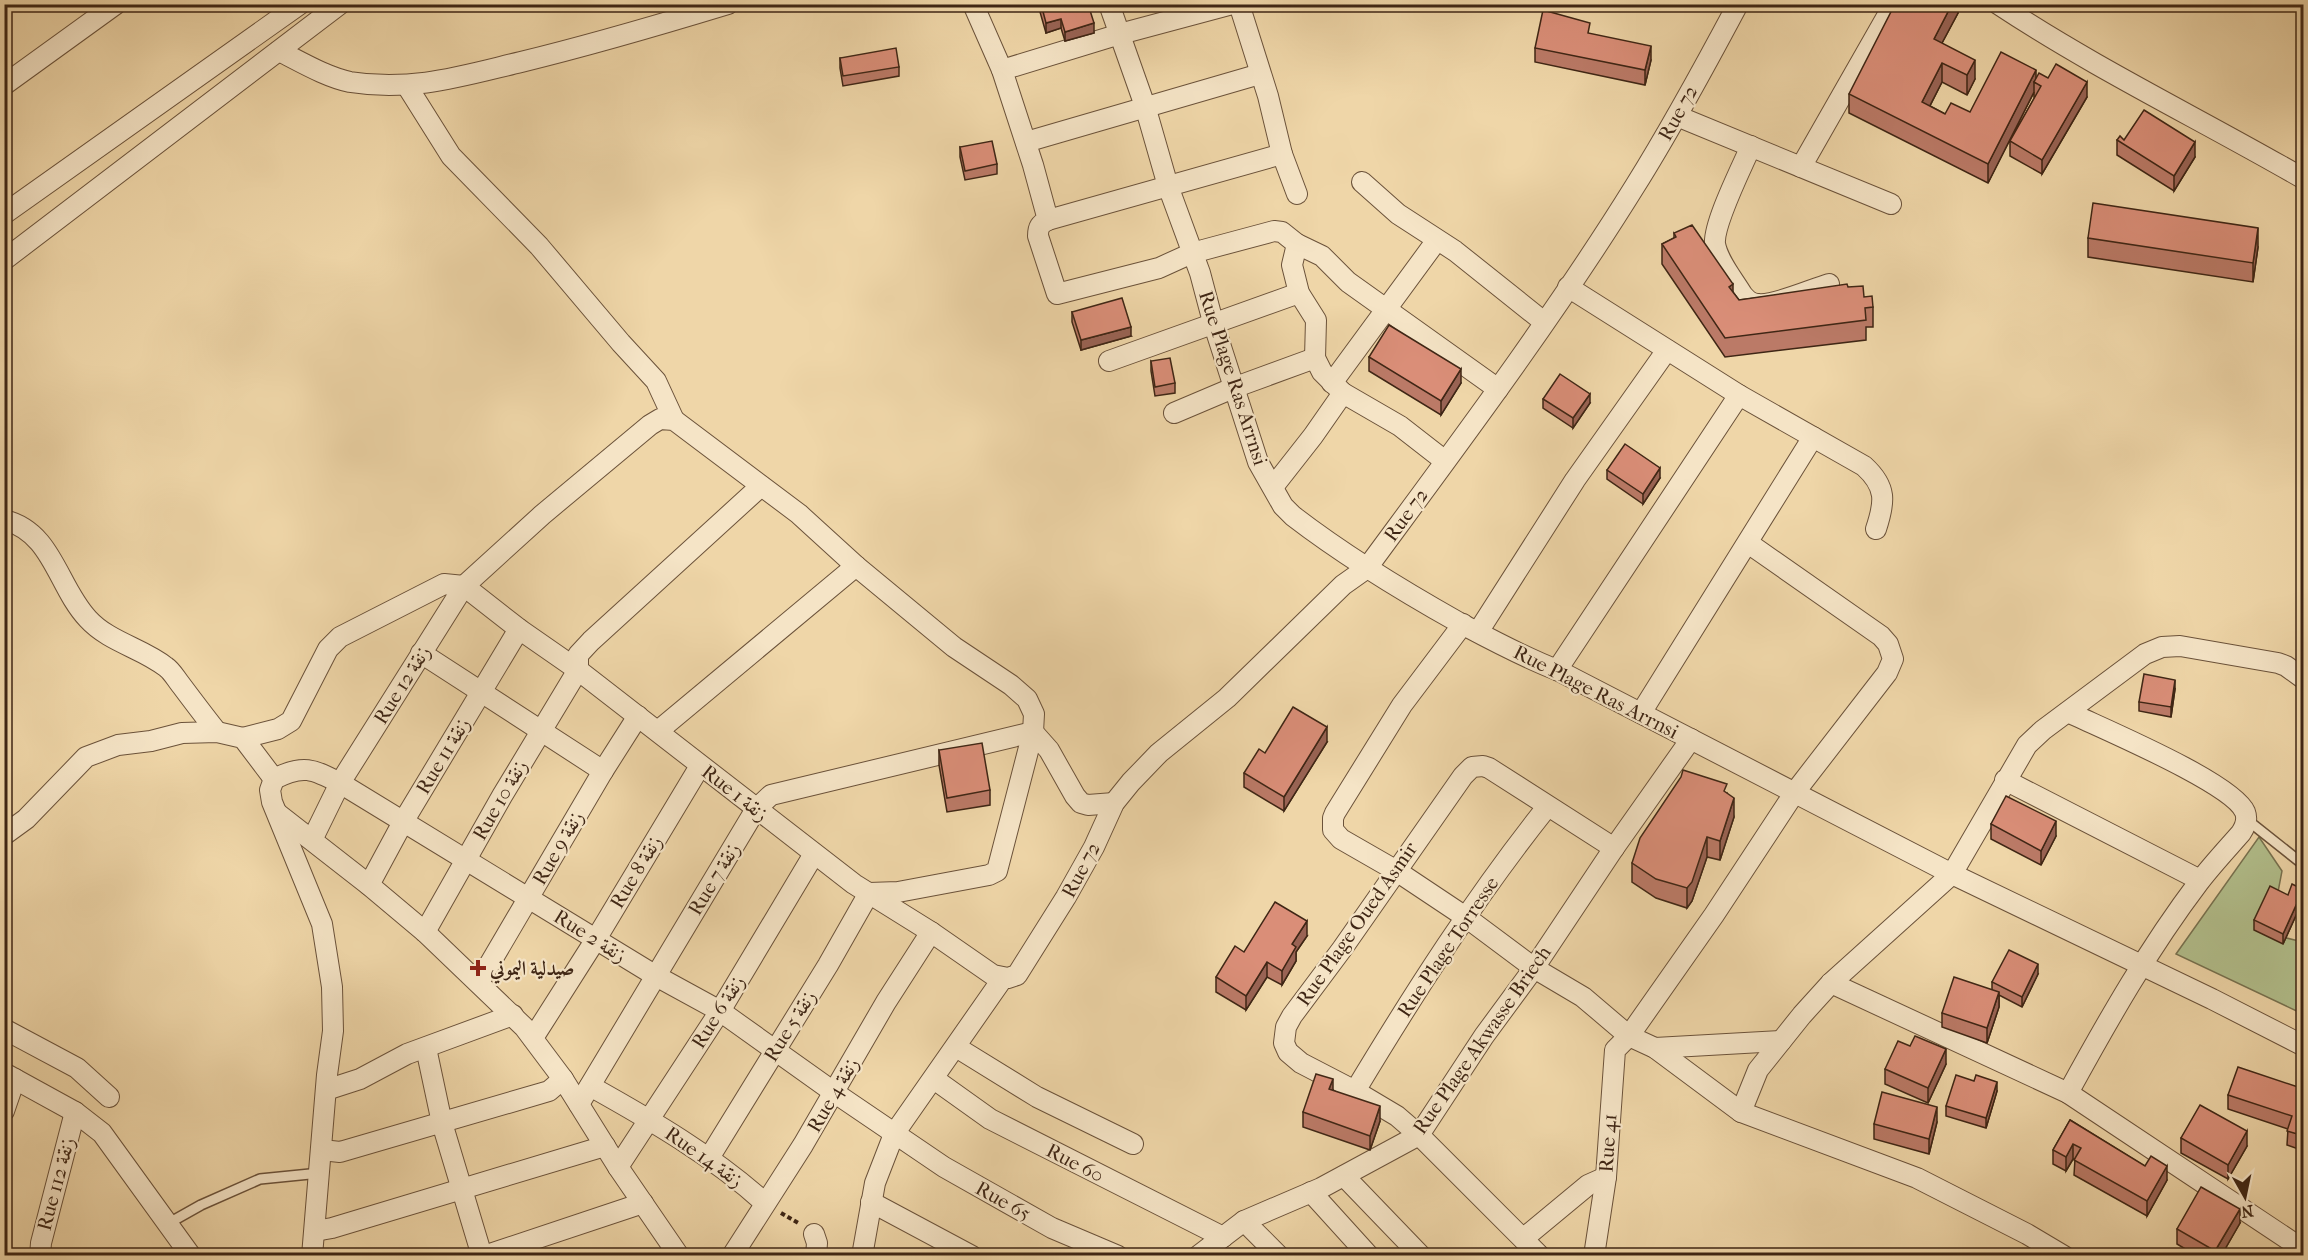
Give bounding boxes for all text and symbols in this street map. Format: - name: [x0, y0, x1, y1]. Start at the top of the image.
- street label: Rue 72: [1654, 81, 1702, 145]
- street label: Rue Plage Ras Arrnsi: [1194, 288, 1272, 468]
- street label: Rue 72: [1379, 484, 1433, 546]
- street label: Rue Plage Ras Arrnsi: [1510, 640, 1682, 744]
- street label: Rue 12 زنقة: [369, 641, 435, 729]
- street label: Rue 11 زنقة: [411, 714, 475, 798]
- street label: Rue 10 زنقة: [468, 756, 532, 844]
- street label: Rue 1 زنقة: [697, 760, 773, 826]
- street label: Rue 9 زنقة: [528, 807, 588, 889]
- street label: Rue 8 زنقة: [605, 831, 667, 913]
- street label: Rue Plage Oued Asmir: [1292, 837, 1423, 1010]
- street label: Rue 72: [1057, 838, 1105, 902]
- street label: Rue 7 زنقة: [683, 839, 745, 919]
- street label: Rue Plage Torresse: [1393, 872, 1504, 1022]
- street label: Rue 2 زنقة: [550, 905, 630, 967]
- street label: Rue Plage Akwasse Briech: [1408, 941, 1556, 1139]
- place label: صيدلية اليموني: [489, 957, 575, 984]
- marker: صيدلية اليموني: [471, 961, 485, 975]
- street label: Rue 6 زنقة: [687, 971, 749, 1053]
- street label: Rue 5 زنقة: [759, 986, 821, 1066]
- street label: Rue 4 زنقة: [802, 1053, 864, 1137]
- street label: Rue 41: [1594, 1113, 1622, 1173]
- street label: Rue 14 زنقة: [661, 1122, 747, 1192]
- street label: Rue 112 زنقة: [33, 1135, 79, 1233]
- street label: Rue 60: [1042, 1139, 1108, 1187]
- north arrow: [2215, 1167, 2275, 1227]
- street label: Rue 65: [972, 1177, 1034, 1225]
- text: N: [2239, 1201, 2255, 1222]

